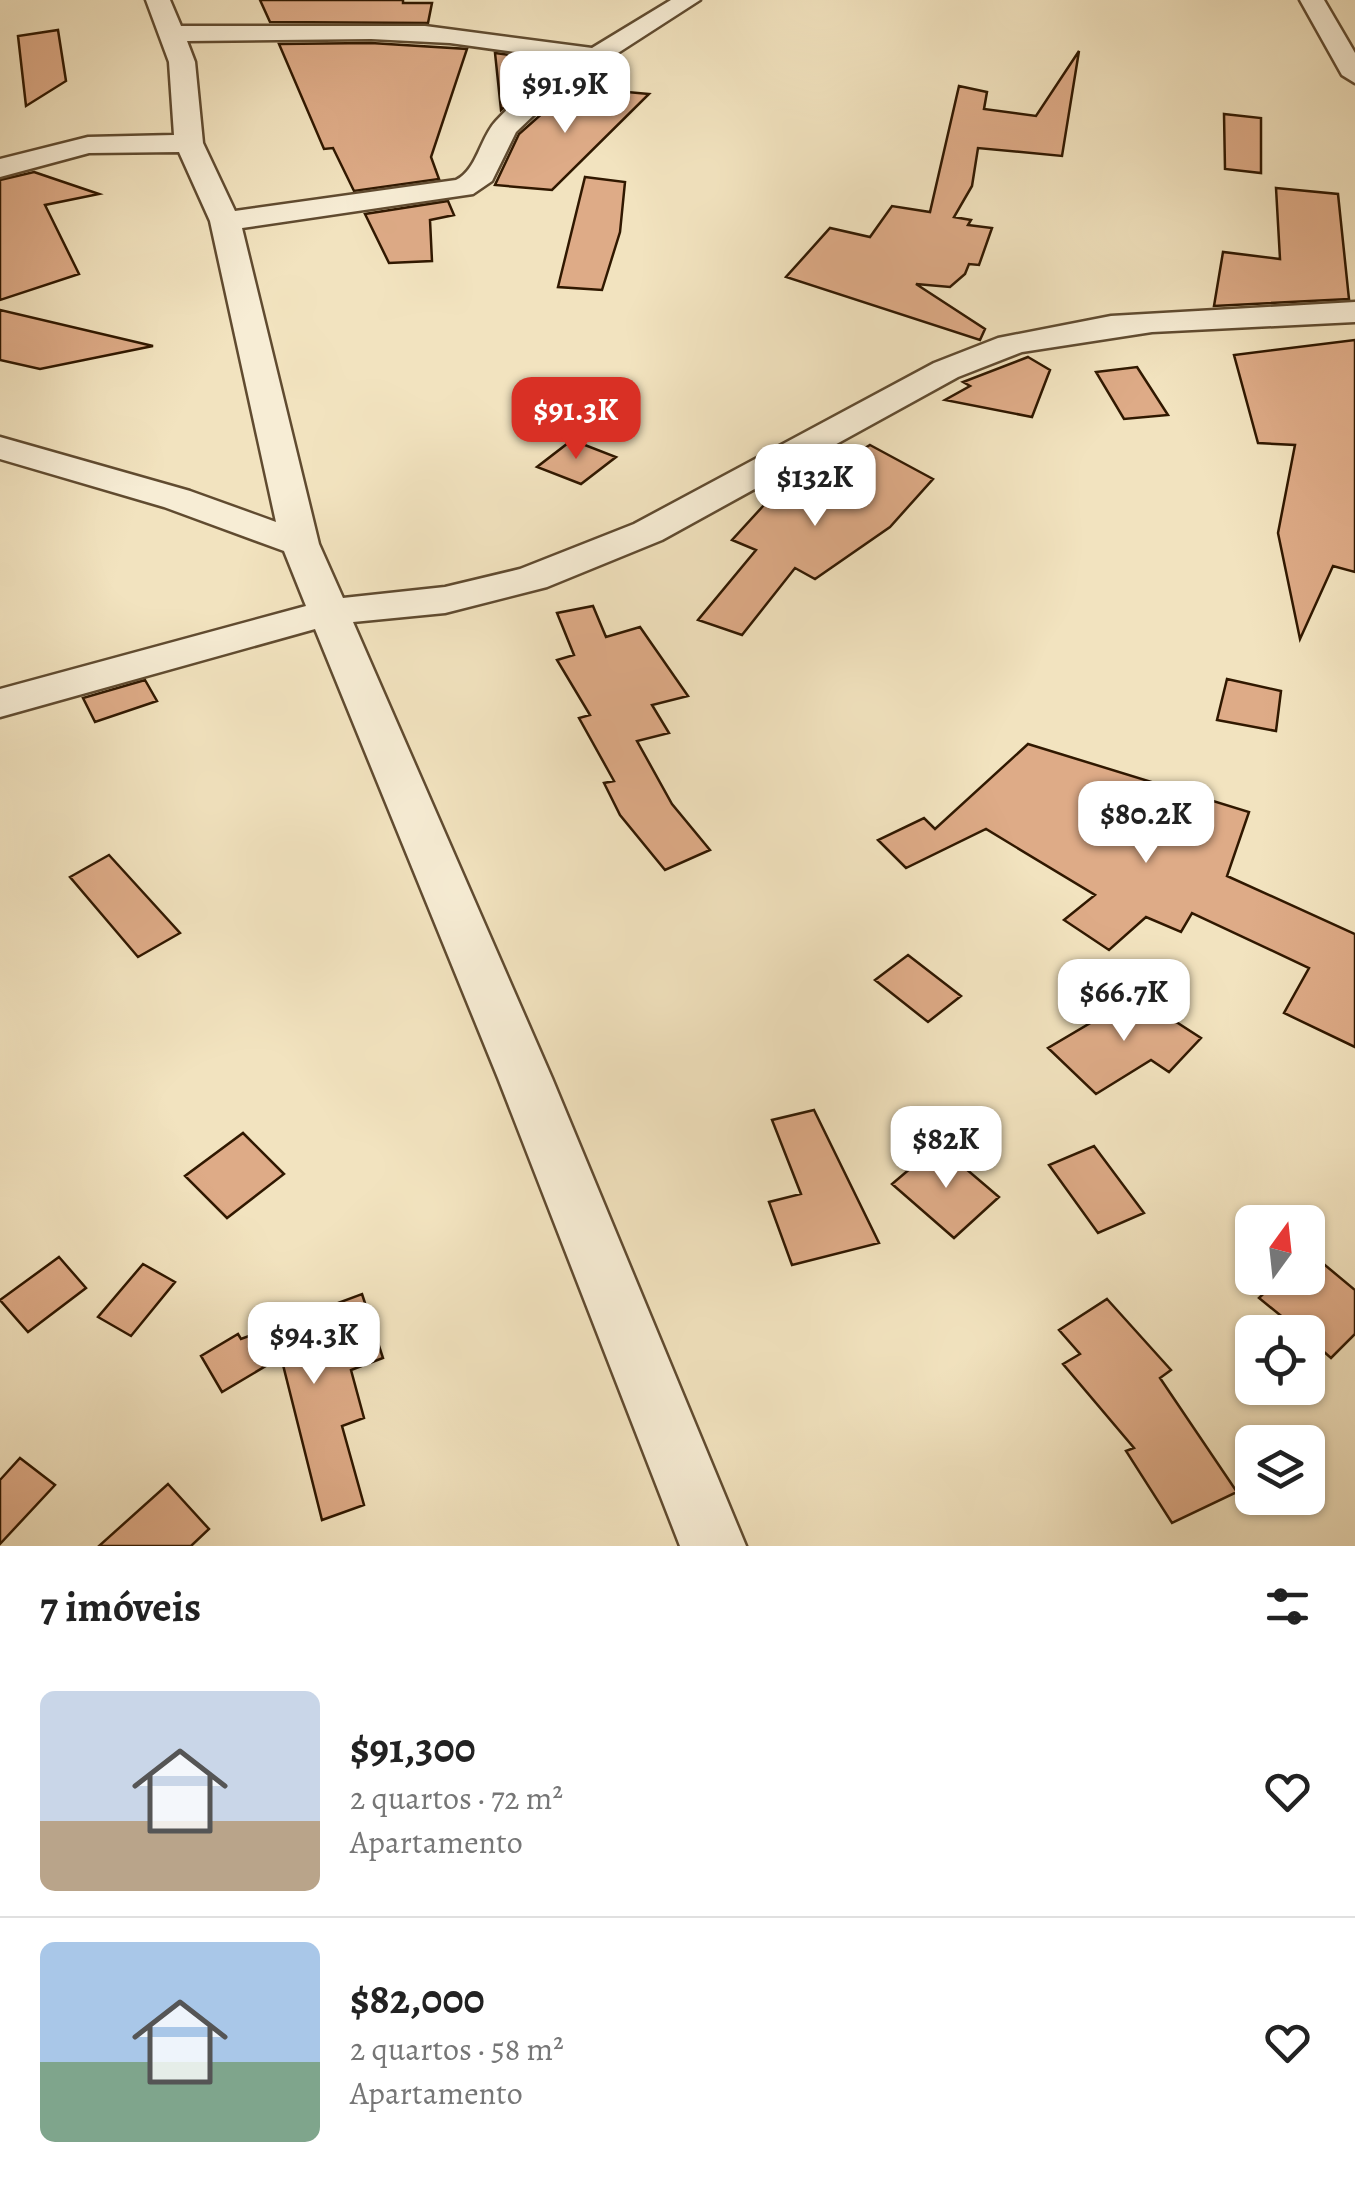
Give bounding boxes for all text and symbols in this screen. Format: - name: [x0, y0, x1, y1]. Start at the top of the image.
- pin: $91.9K: [484, 51, 646, 136]
- text: $91.9K: [522, 61, 608, 105]
- pin: $91.3K: [495, 377, 657, 462]
- text: $91.3K: [534, 387, 618, 431]
- pin: $132K: [745, 444, 885, 529]
- text: $132K: [777, 454, 853, 498]
- pin: $80.2K: [1065, 781, 1227, 866]
- text: $80.2K: [1100, 791, 1192, 835]
- pin: $66.7K: [1043, 959, 1205, 1044]
- text: $66.7K: [1080, 969, 1168, 1013]
- pin: $82K: [887, 1106, 1005, 1191]
- text: $82K: [913, 1116, 979, 1160]
- north arrow: [1235, 1205, 1325, 1295]
- map controls: [1235, 1205, 1325, 1515]
- pin: $94.3K: [233, 1302, 395, 1387]
- text: $94.3K: [270, 1312, 358, 1356]
- button: locate: [1235, 1315, 1325, 1405]
- button: layers: [1235, 1425, 1325, 1515]
- text: 7 imóveis: [40, 1578, 201, 1635]
- icon: filters: [1260, 1579, 1315, 1634]
- text: $91,300: [350, 1719, 476, 1776]
- icon: home: [120, 1731, 240, 1851]
- icon: heart: [1260, 1764, 1315, 1819]
- text: 2 quartos · 72 m²: [350, 1776, 563, 1820]
- text: Apartamento: [350, 1820, 523, 1864]
- text: $82,000: [350, 1970, 485, 2027]
- icon: home: [120, 1982, 240, 2102]
- icon: heart: [1260, 2015, 1315, 2070]
- text: 2 quartos · 58 m²: [350, 2027, 564, 2071]
- text: Apartamento: [350, 2071, 523, 2115]

